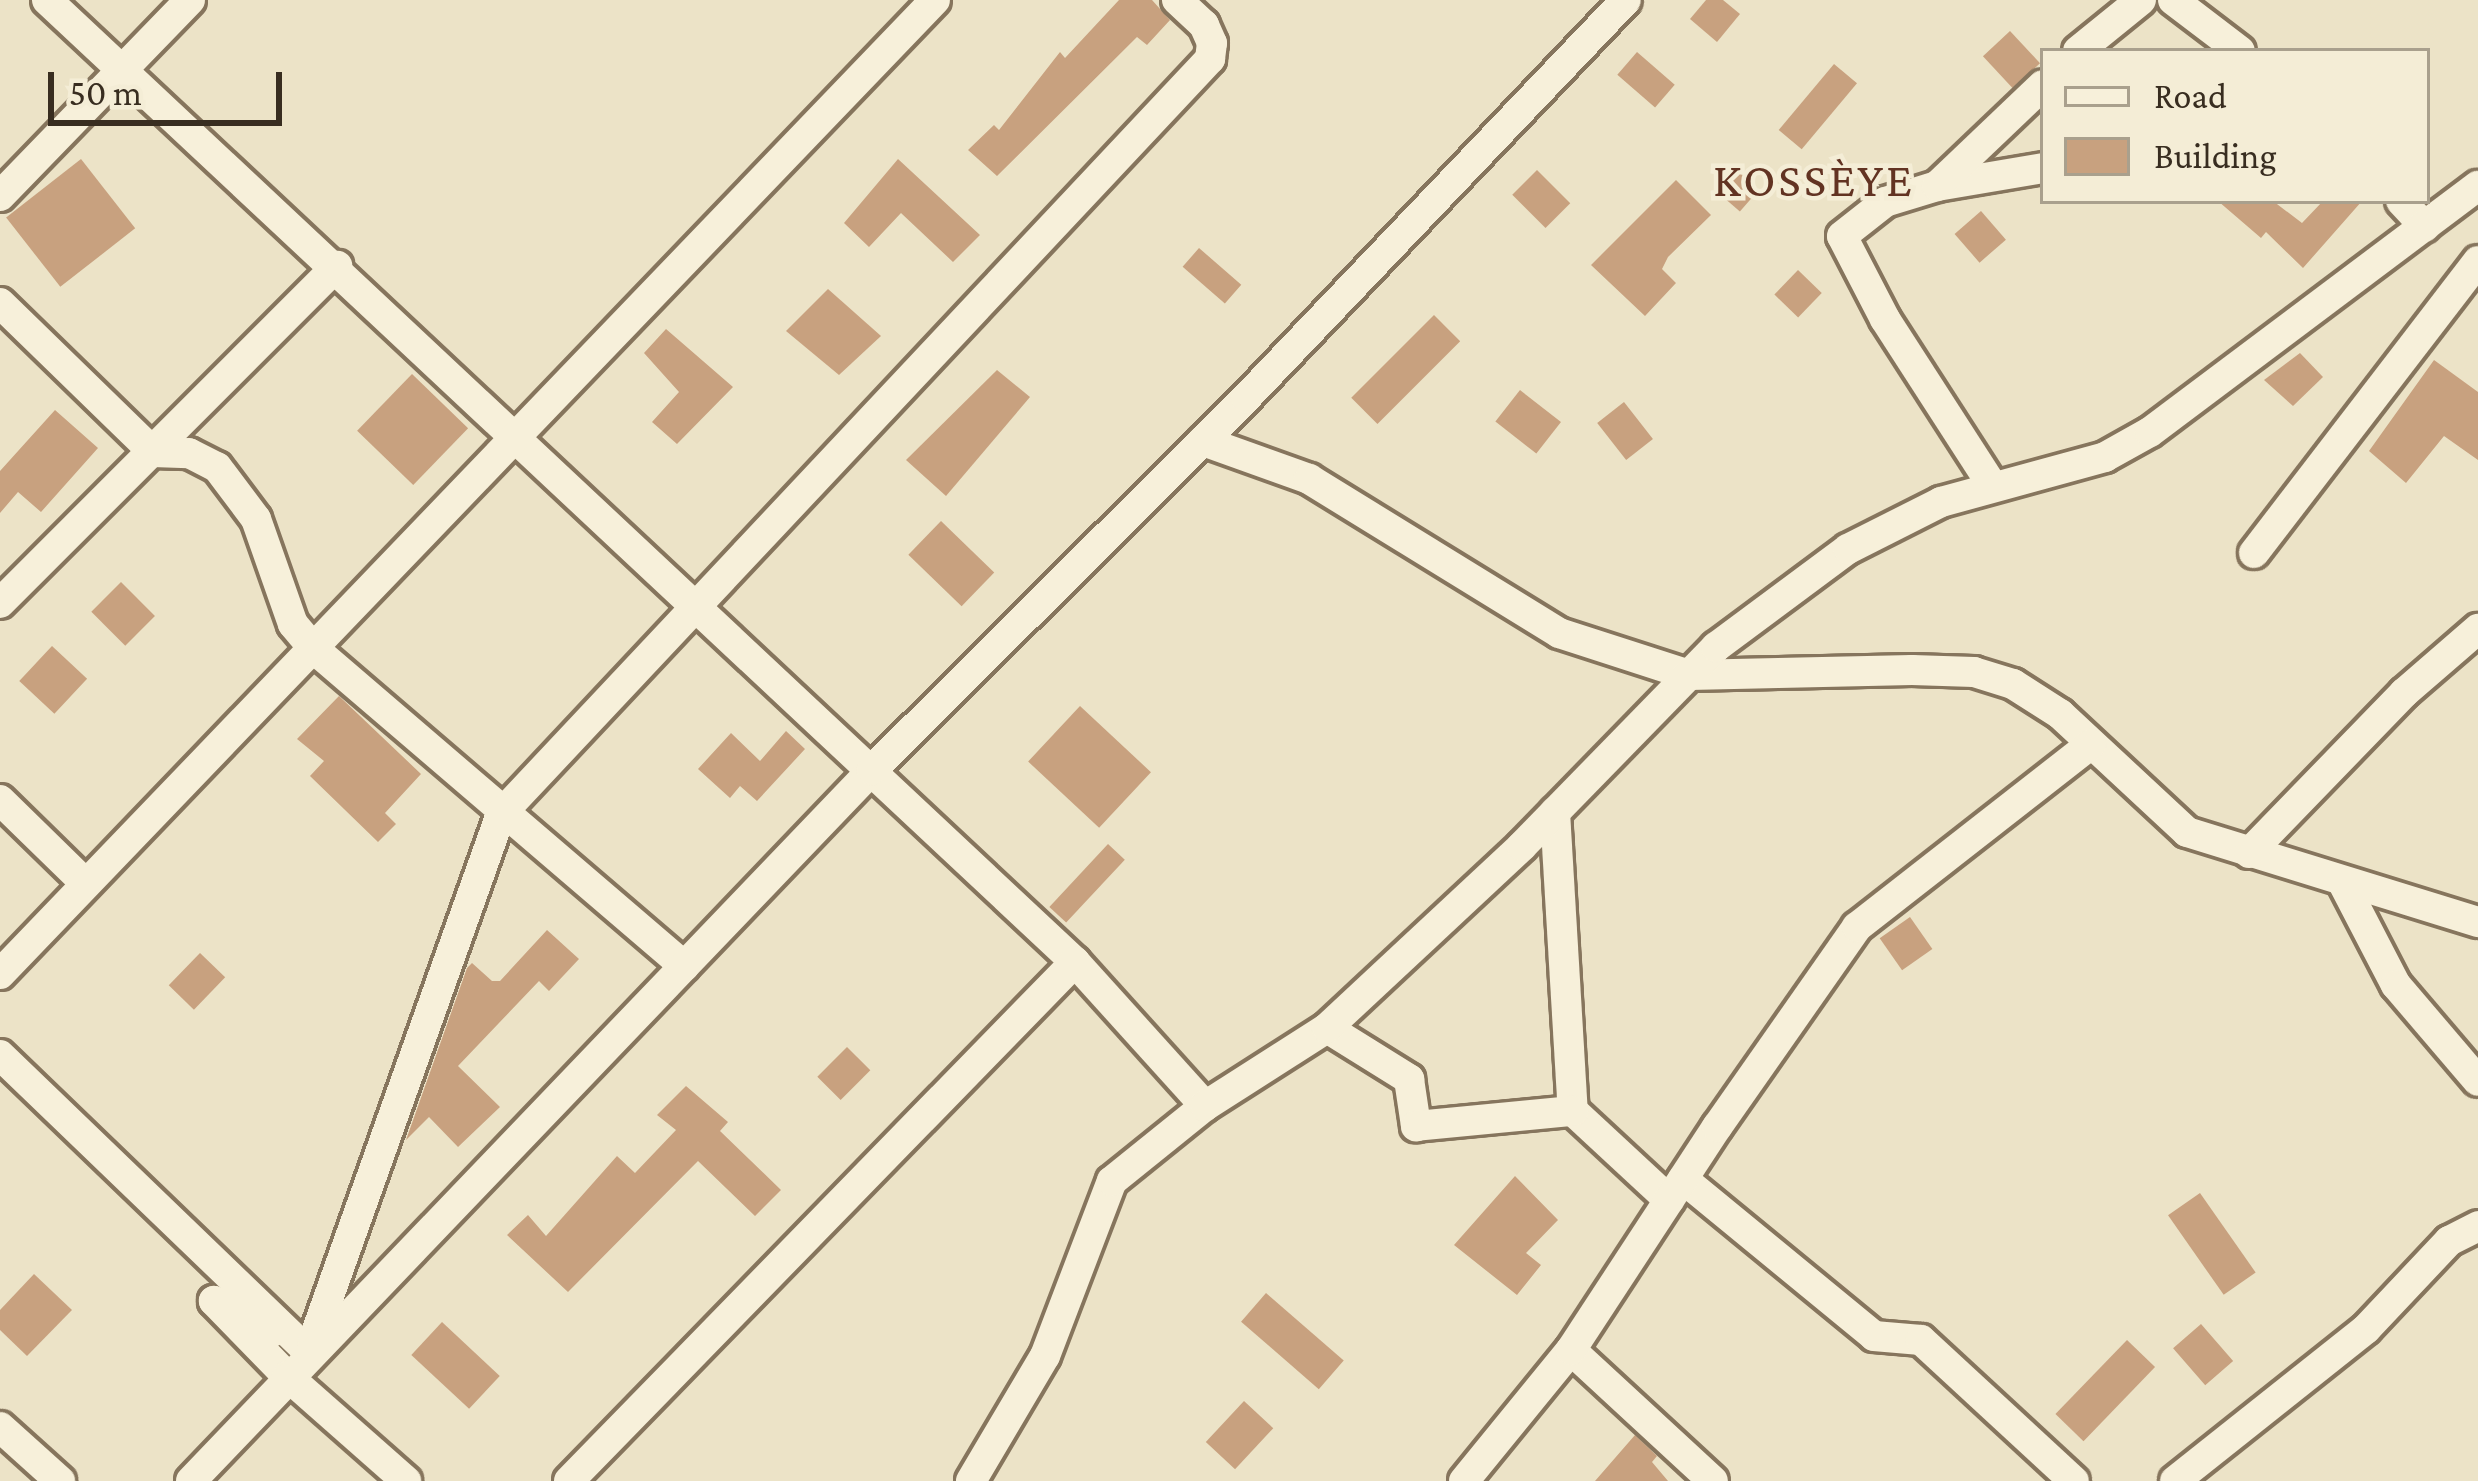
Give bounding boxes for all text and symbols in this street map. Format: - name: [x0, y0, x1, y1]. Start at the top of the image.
- scale bar: [54, 48, 288, 122]
- legend: [2040, 48, 2430, 204]
- text: 50 m: [69, 73, 142, 113]
- text: Road: [2154, 76, 2227, 116]
- text: Building: [2154, 136, 2277, 176]
- district label: KOSSÈYE: [1713, 151, 1915, 209]

